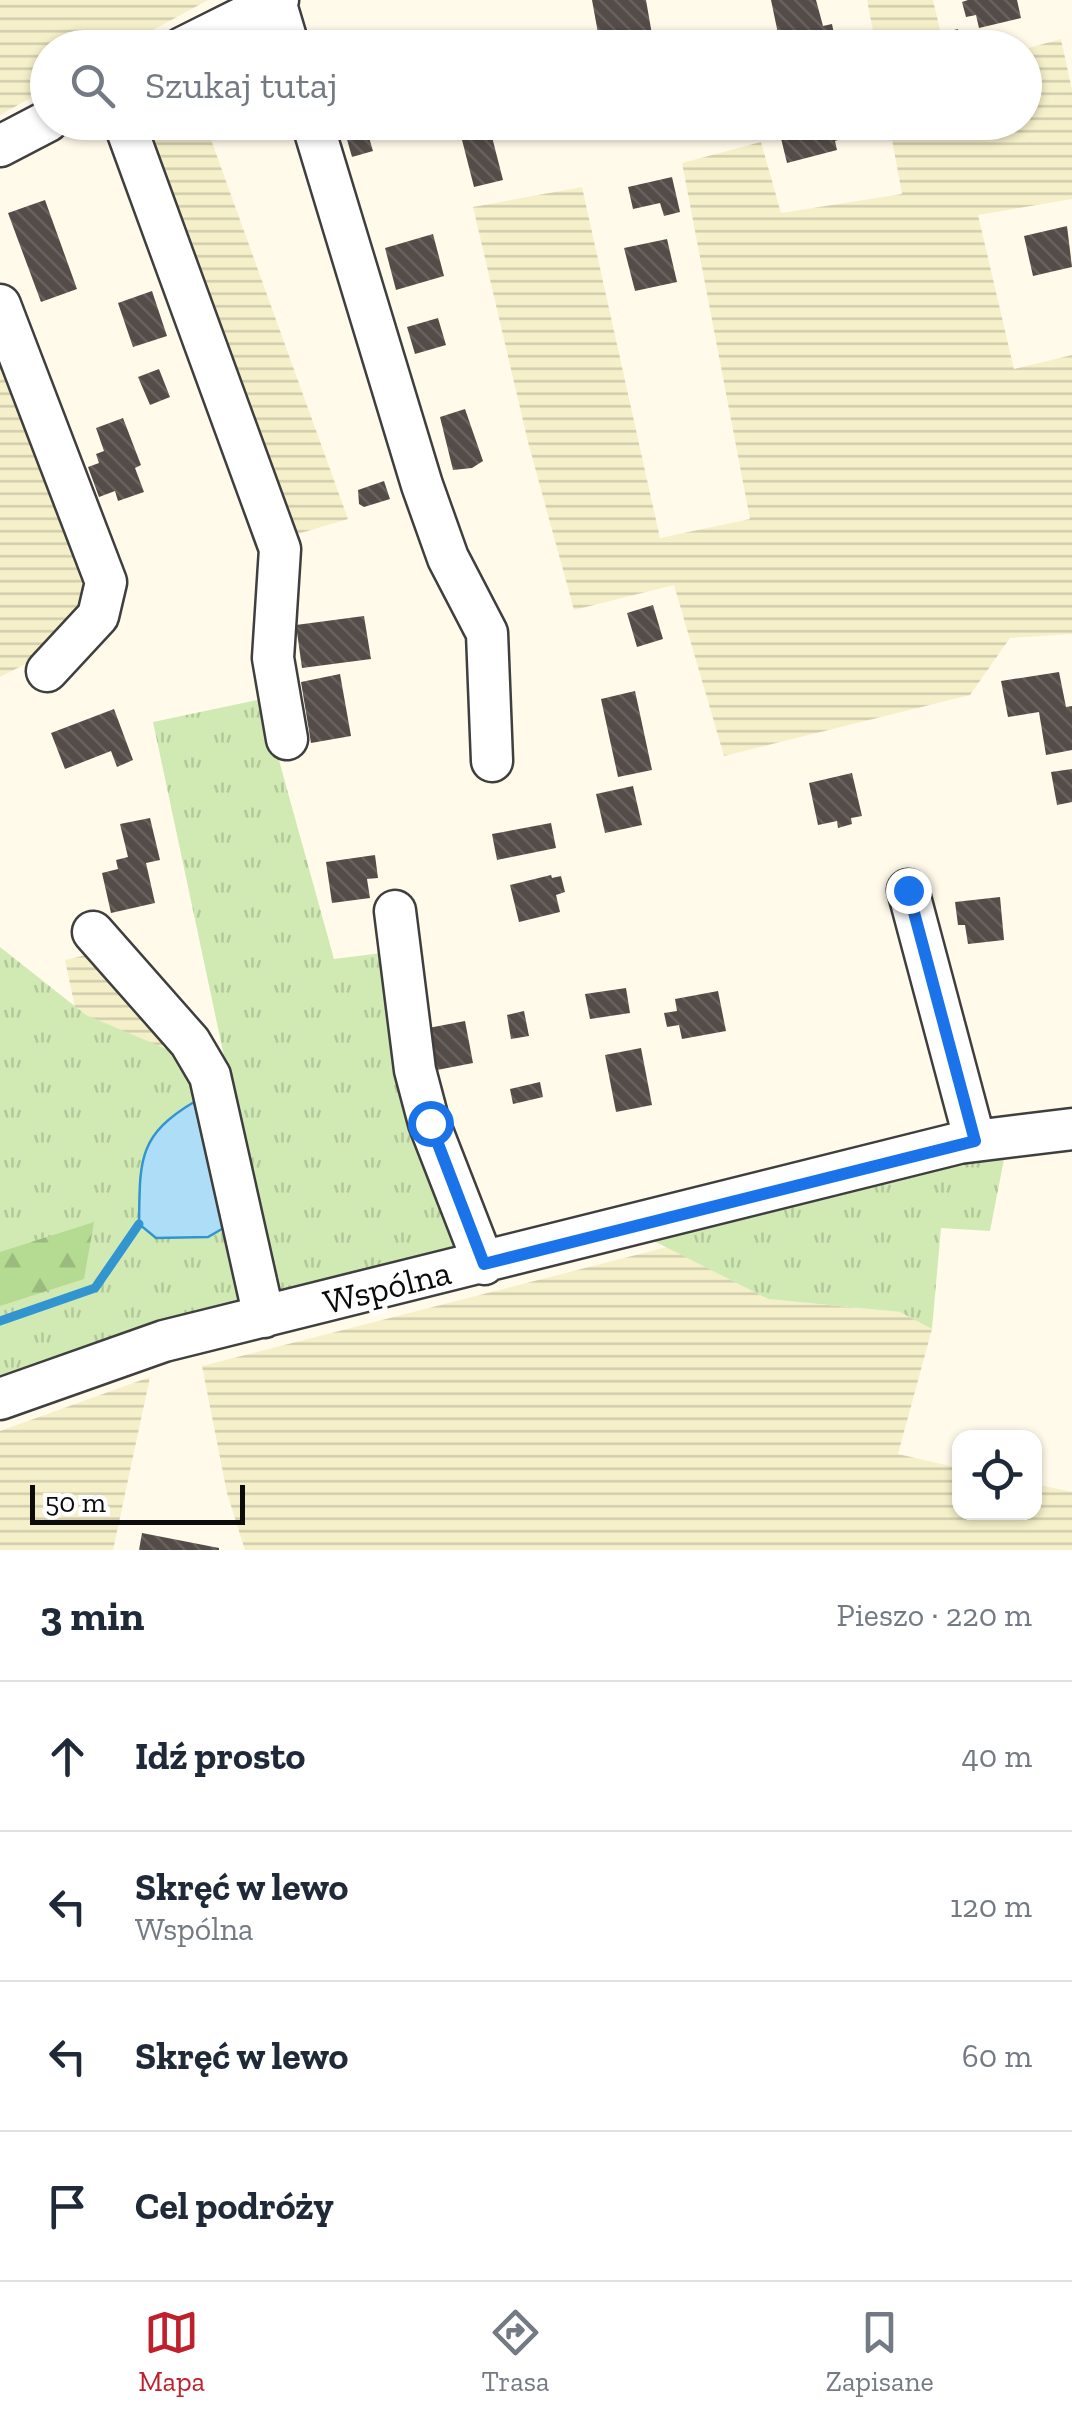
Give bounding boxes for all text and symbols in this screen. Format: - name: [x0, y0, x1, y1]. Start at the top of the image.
- search box: [30, 30, 1042, 140]
- icon: search: [65, 58, 120, 113]
- text: Szukaj tutaj: [145, 62, 338, 108]
- route end: [886, 868, 932, 914]
- route start: [408, 1101, 454, 1147]
- street label: Wspólna: [319, 1251, 455, 1323]
- map controls: [952, 1430, 1042, 1520]
- button: locate: [952, 1430, 1042, 1520]
- scale bar: [30, 1480, 245, 1524]
- text: 50 m: [45, 1486, 106, 1519]
- text: 3 min: [40, 1590, 145, 1641]
- text: Pieszo · 220 m: [837, 1596, 1032, 1634]
- icon: ahead: [40, 1729, 95, 1784]
- text: Idź prosto: [135, 1733, 305, 1779]
- text: 40 m: [961, 1737, 1032, 1775]
- text: Skręć w lewo: [135, 1864, 349, 1910]
- icon: left: [40, 1879, 95, 1934]
- text: 120 m: [950, 1887, 1032, 1925]
- text: Wspólna: [135, 1910, 254, 1948]
- icon: left: [40, 2029, 95, 2084]
- text: Skręć w lewo: [135, 2033, 349, 2079]
- text: 60 m: [962, 2037, 1032, 2075]
- icon: arrive: [40, 2179, 95, 2234]
- text: Cel podróży: [135, 2183, 334, 2229]
- tab: Mapa: [138, 2305, 205, 2398]
- tab: Trasa: [481, 2305, 549, 2398]
- tab: Zapisane: [826, 2305, 934, 2398]

